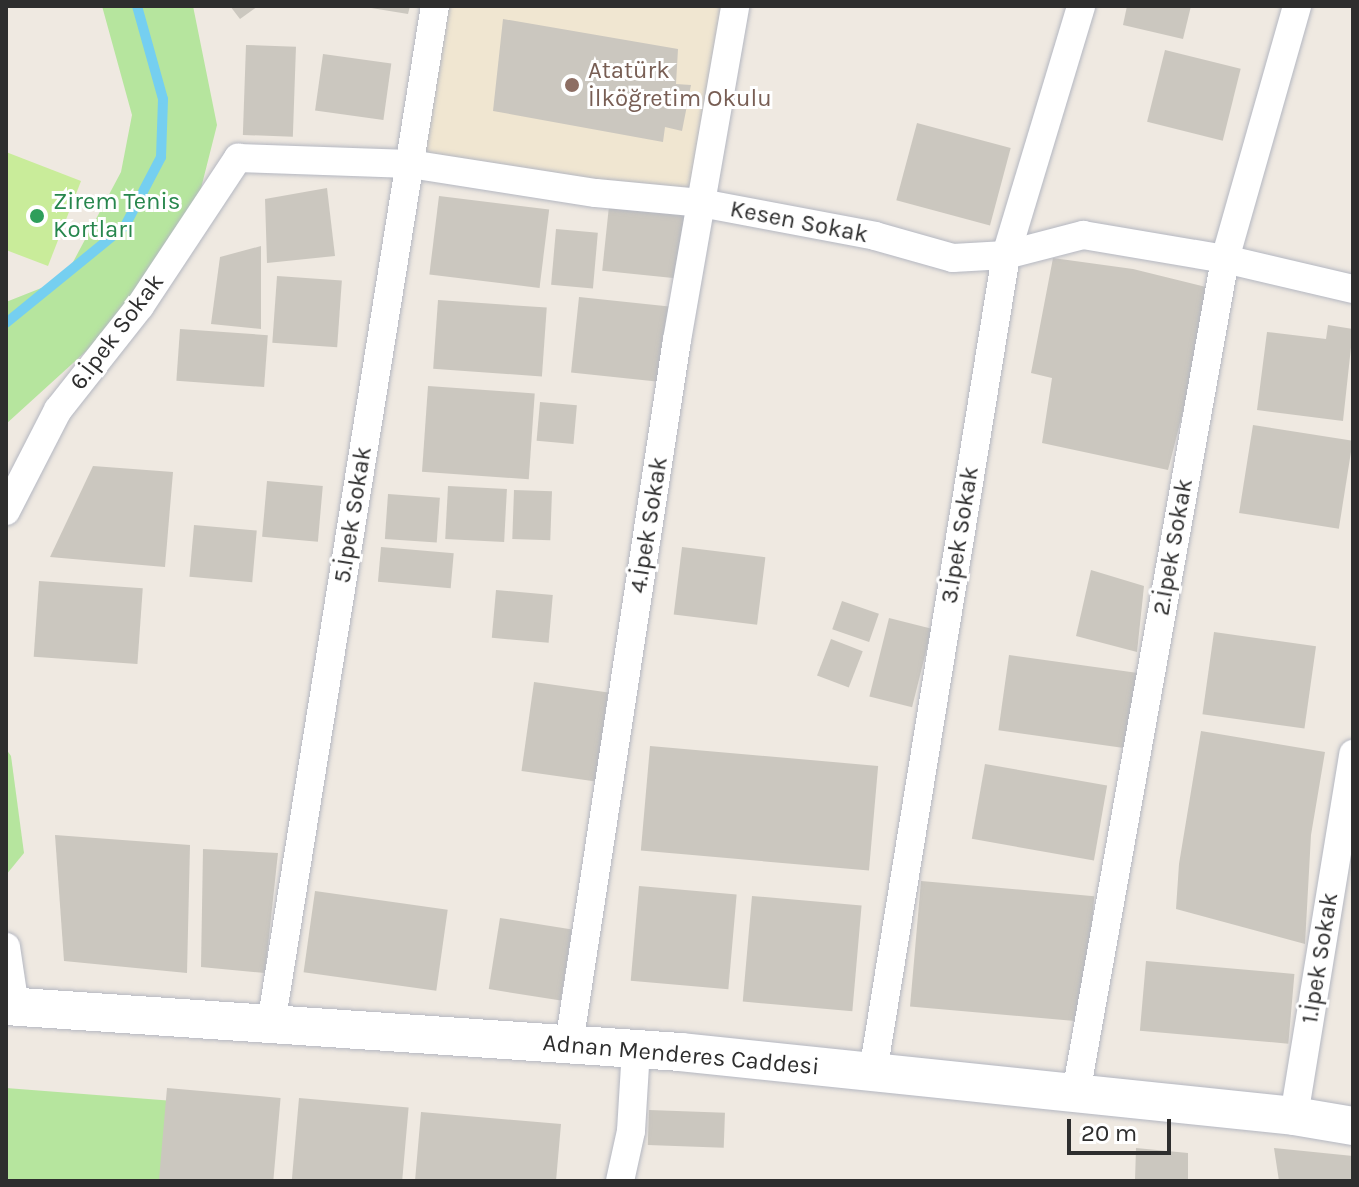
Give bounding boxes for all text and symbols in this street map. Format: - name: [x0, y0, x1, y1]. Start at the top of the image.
- place label: Atatürk İlköğretim Okulu: [588, 57, 772, 113]
- marker: Atatürk İlköğretim Okulu: [563, 76, 581, 94]
- place label: Zirem Tenis Kortları: [53, 188, 180, 244]
- street label: Kesen Sokak: [728, 195, 870, 249]
- marker: Zirem Tenis Kortları: [28, 207, 46, 225]
- street label: 6.İpek Sokak: [64, 268, 170, 396]
- street label: 5.İpek Sokak: [328, 445, 378, 585]
- street label: 4.İpek Sokak: [624, 455, 674, 595]
- street label: 3.İpek Sokak: [935, 464, 985, 606]
- street label: 2.İpek Sokak: [1147, 476, 1199, 618]
- street label: 1.İpek Sokak: [1295, 890, 1345, 1026]
- street label: Adnan Menderes Caddesi: [542, 1029, 820, 1081]
- scale bar: [1071, 1103, 1175, 1153]
- text: 20 m: [1081, 1119, 1137, 1147]

